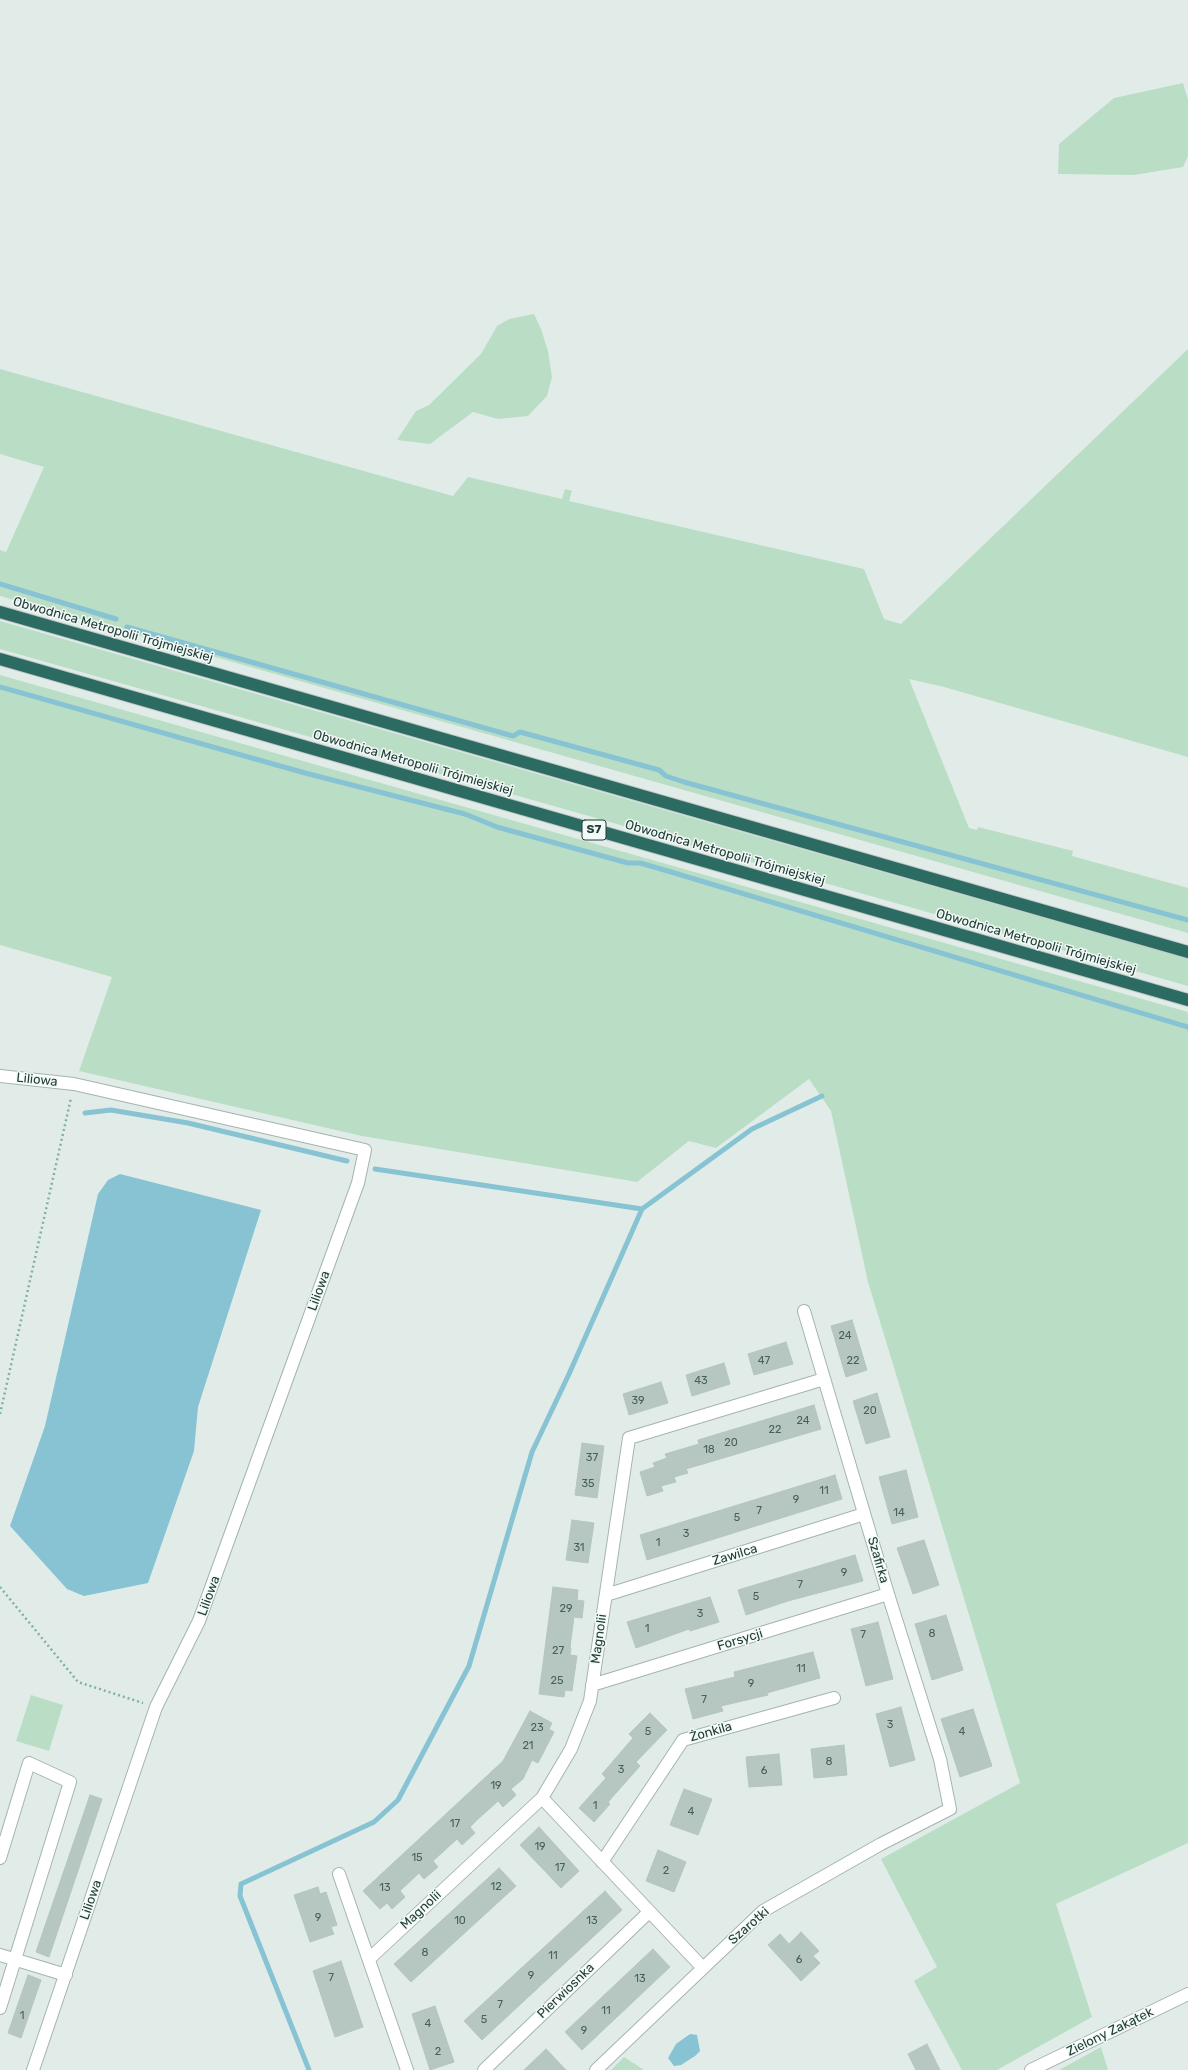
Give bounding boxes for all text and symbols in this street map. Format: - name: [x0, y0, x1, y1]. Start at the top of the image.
- street label: Obwodnica Metropolii Trójmiejskiej: [11, 594, 215, 666]
- street label: Obwodnica Metropolii Trójmiejskiej: [311, 727, 515, 799]
- street label: Obwodnica Metropolii Trójmiejskiej: [623, 817, 827, 889]
- road number: S7: [582, 820, 606, 840]
- street label: Obwodnica Metropolii Trójmiejskiej: [934, 906, 1138, 978]
- street label: Liliowa: [16, 1070, 58, 1090]
- street label: Liliowa: [305, 1269, 333, 1313]
- house number: 24: [838, 1329, 852, 1343]
- house number: 47: [758, 1354, 770, 1368]
- house number: 22: [847, 1354, 859, 1368]
- house number: 43: [694, 1374, 708, 1388]
- house number: 39: [631, 1394, 645, 1408]
- house number: 20: [863, 1404, 877, 1418]
- house number: 24: [796, 1414, 810, 1428]
- house number: 22: [769, 1423, 781, 1437]
- house number: 20: [724, 1436, 738, 1450]
- house number: 18: [703, 1443, 715, 1457]
- house number: 37: [586, 1451, 598, 1465]
- house number: 35: [581, 1477, 595, 1491]
- house number: 11: [819, 1484, 829, 1498]
- house number: 9: [793, 1493, 799, 1507]
- house number: 7: [756, 1504, 762, 1518]
- house number: 14: [893, 1506, 905, 1520]
- house number: 5: [734, 1511, 740, 1525]
- house number: 3: [683, 1527, 689, 1541]
- street label: Szafirka: [864, 1535, 892, 1585]
- house number: 1: [656, 1536, 660, 1550]
- house number: 31: [573, 1541, 585, 1555]
- street label: Zawilca: [711, 1541, 759, 1569]
- house number: 9: [841, 1566, 847, 1580]
- street label: Liliowa: [195, 1574, 223, 1618]
- house number: 7: [797, 1578, 803, 1592]
- house number: 5: [753, 1590, 759, 1604]
- house number: 29: [560, 1602, 572, 1616]
- house number: 3: [697, 1607, 703, 1621]
- street label: Magnolii: [588, 1613, 610, 1665]
- house number: 1: [645, 1622, 649, 1636]
- street label: Forsycji: [715, 1626, 765, 1654]
- house number: 8: [929, 1627, 935, 1641]
- house number: 7: [860, 1628, 866, 1642]
- house number: 27: [552, 1644, 564, 1658]
- house number: 11: [796, 1662, 806, 1676]
- house number: 25: [551, 1674, 563, 1688]
- house number: 9: [748, 1677, 754, 1691]
- house number: 7: [701, 1693, 707, 1707]
- house number: 3: [887, 1718, 893, 1732]
- street label: Żonkila: [688, 1719, 734, 1745]
- house number: 23: [530, 1721, 544, 1735]
- house number: 5: [645, 1725, 651, 1739]
- house number: 4: [959, 1725, 965, 1739]
- house number: 21: [522, 1739, 534, 1753]
- house number: 8: [826, 1755, 832, 1769]
- house number: 3: [618, 1763, 624, 1777]
- house number: 6: [761, 1764, 767, 1778]
- house number: 19: [490, 1779, 502, 1793]
- house number: 1: [593, 1799, 597, 1813]
- house number: 4: [688, 1805, 694, 1819]
- house number: 17: [450, 1817, 460, 1831]
- house number: 19: [534, 1840, 546, 1854]
- house number: 15: [411, 1851, 423, 1865]
- house number: 17: [555, 1861, 565, 1875]
- house number: 2: [663, 1864, 669, 1878]
- street label: Liliowa: [77, 1878, 105, 1922]
- house number: 12: [490, 1880, 502, 1894]
- house number: 13: [379, 1881, 391, 1895]
- street label: Magnolii: [397, 1887, 445, 1933]
- street label: Szarotki: [725, 1904, 773, 1948]
- house number: 9: [315, 1911, 321, 1925]
- house number: 10: [454, 1914, 466, 1928]
- house number: 13: [586, 1914, 598, 1928]
- house number: 8: [422, 1946, 428, 1960]
- house number: 11: [548, 1949, 558, 1963]
- house number: 6: [796, 1953, 802, 1967]
- street label: Pierwiosnka: [534, 1960, 598, 2022]
- house number: 9: [528, 1969, 534, 1983]
- house number: 7: [328, 1971, 334, 1985]
- house number: 13: [634, 1972, 646, 1986]
- house number: 7: [497, 1998, 503, 2012]
- house number: 11: [601, 2004, 611, 2018]
- street label: Zielony Zakątek: [1064, 2004, 1156, 2060]
- house number: 1: [20, 2009, 24, 2023]
- house number: 5: [481, 2013, 487, 2027]
- house number: 4: [425, 2017, 431, 2031]
- house number: 9: [581, 2024, 587, 2038]
- house number: 2: [435, 2045, 441, 2059]

